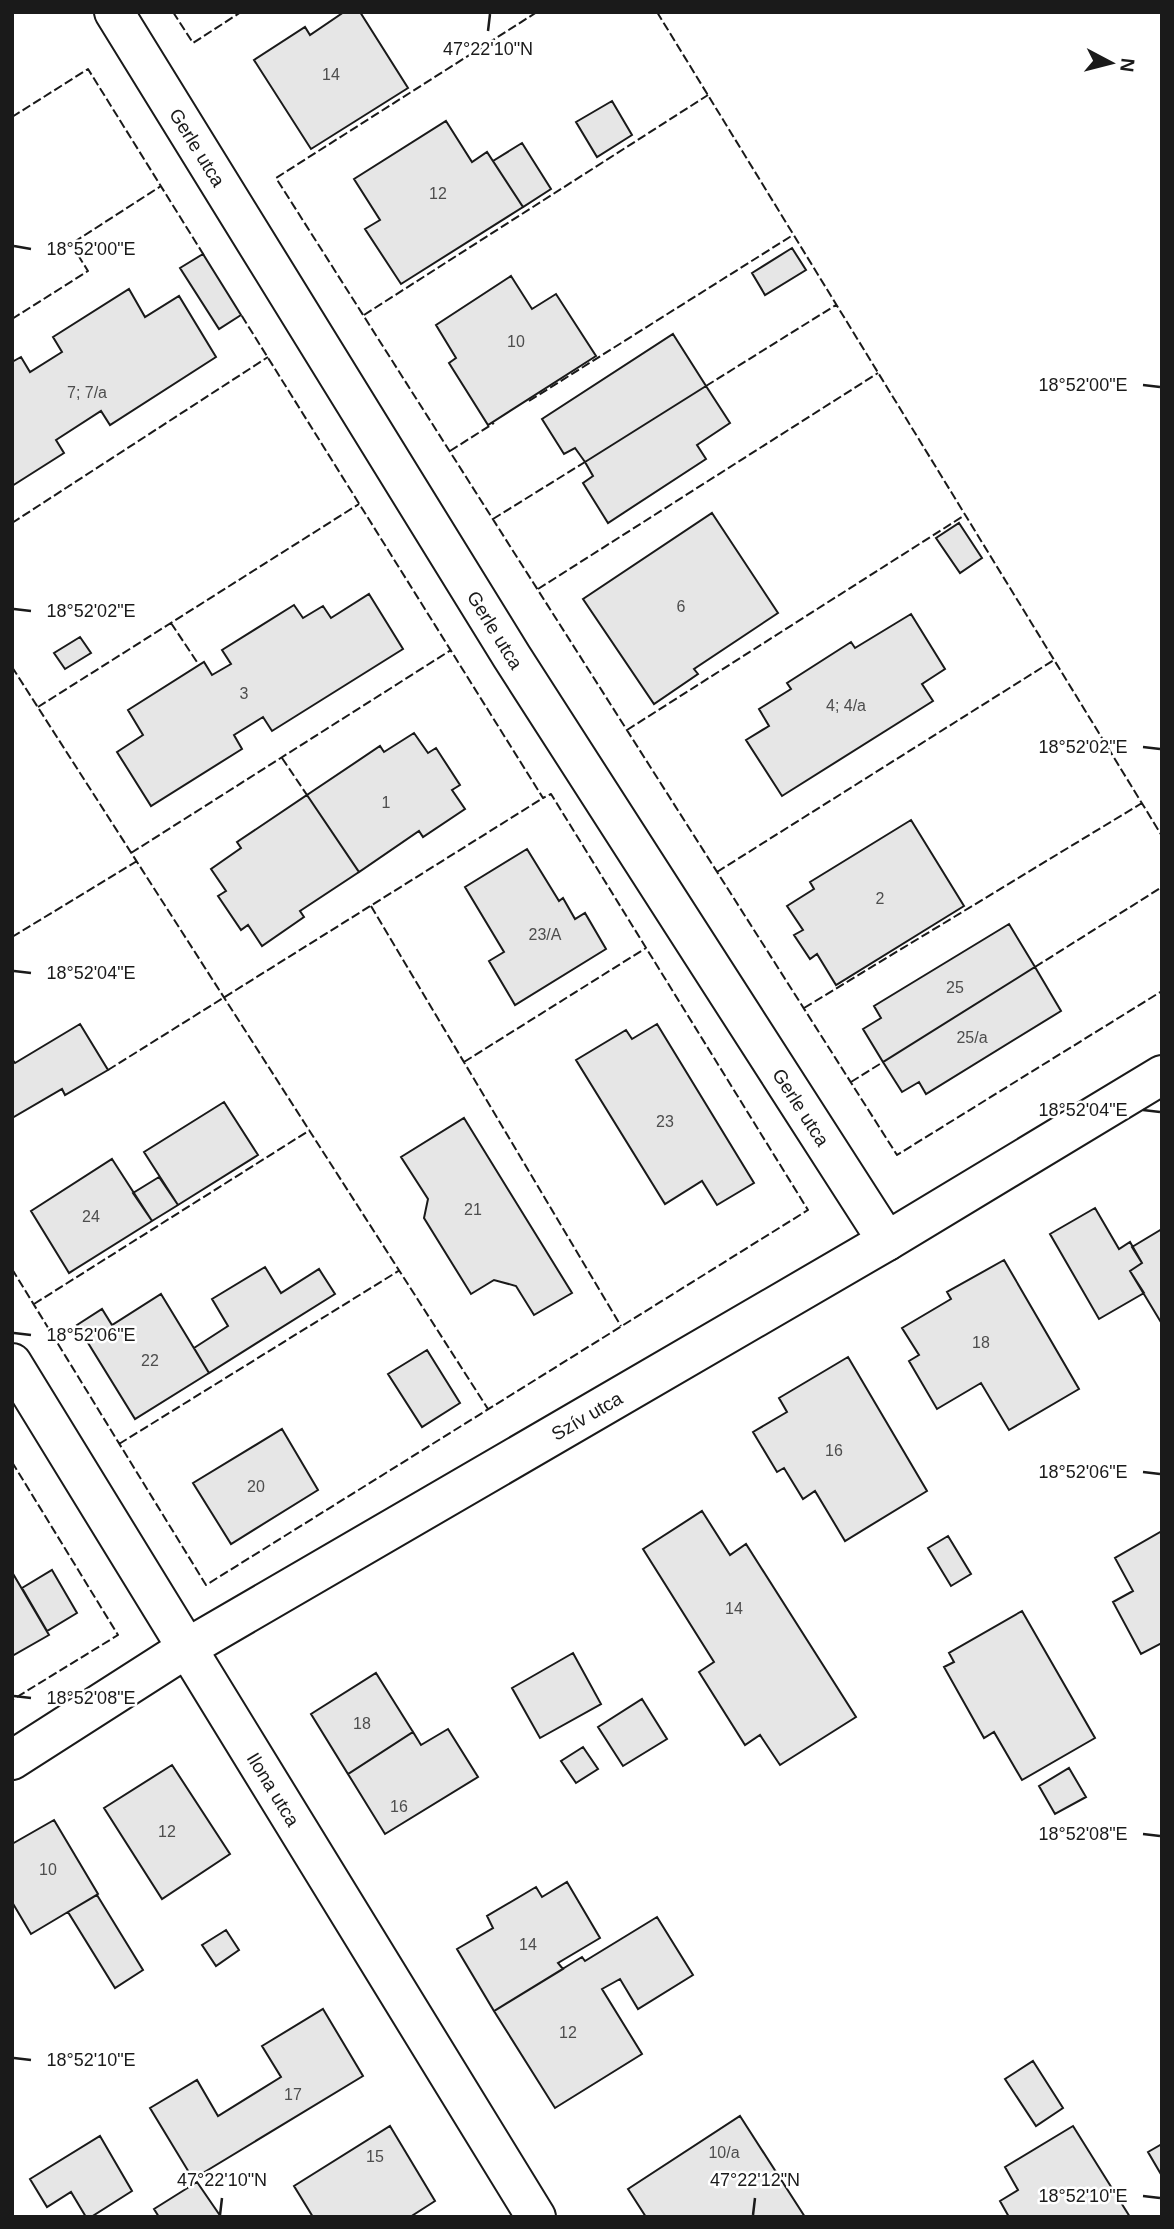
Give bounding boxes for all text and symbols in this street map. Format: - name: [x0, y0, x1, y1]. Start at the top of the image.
- north arrow: [1076, 28, 1146, 98]
- text: 47°22'10"N: [443, 39, 533, 59]
- text: N: [1116, 57, 1139, 73]
- house number: 14: [322, 66, 340, 83]
- street label: Gerle utca: [166, 104, 230, 191]
- house number: 12: [429, 185, 447, 202]
- text: 18°52'00"E: [46, 239, 136, 259]
- house number: 10: [507, 333, 525, 350]
- text: 18°52'00"E: [1038, 375, 1128, 395]
- house number: 7; 7/a: [67, 384, 107, 401]
- street label: Gerle utca: [463, 587, 528, 673]
- house number: 6: [677, 598, 686, 615]
- text: 18°52'02"E: [46, 601, 136, 621]
- house number: 3: [240, 685, 249, 702]
- house number: 4; 4/a: [826, 697, 866, 714]
- text: 18°52'02"E: [1038, 737, 1128, 757]
- house number: 1: [382, 794, 391, 811]
- house number: 2: [876, 890, 885, 907]
- house number: 23/A: [529, 926, 562, 943]
- text: 18°52'04"E: [46, 963, 136, 983]
- house number: 25: [946, 979, 964, 996]
- house number: 25/a: [956, 1029, 988, 1046]
- street label: Gerle utca: [769, 1065, 834, 1150]
- text: 18°52'04"E: [1038, 1100, 1128, 1120]
- house number: 23: [656, 1113, 674, 1130]
- house number: 21: [464, 1201, 482, 1218]
- house number: 24: [82, 1208, 100, 1225]
- text: 18°52'06"E: [46, 1325, 136, 1345]
- house number: 18: [972, 1334, 990, 1351]
- house number: 22: [141, 1352, 159, 1369]
- street label: Szív utca: [548, 1387, 626, 1444]
- house number: 16: [825, 1442, 843, 1459]
- text: 18°52'06"E: [1038, 1462, 1128, 1482]
- house number: 20: [247, 1478, 265, 1495]
- house number: 14: [725, 1600, 743, 1617]
- text: 18°52'08"E: [46, 1688, 136, 1708]
- house number: 18: [353, 1715, 371, 1732]
- street label: Ilona utca: [243, 1749, 304, 1830]
- house number: 16: [390, 1798, 408, 1815]
- house number: 12: [158, 1823, 176, 1840]
- text: 18°52'08"E: [1038, 1824, 1128, 1844]
- house number: 10: [39, 1861, 57, 1878]
- house number: 14: [519, 1936, 537, 1953]
- house number: 12: [559, 2024, 577, 2041]
- text: 18°52'10"E: [46, 2050, 136, 2070]
- house number: 17: [284, 2086, 302, 2103]
- house number: 10/a: [708, 2144, 740, 2161]
- house number: 15: [366, 2148, 384, 2165]
- text: 47°22'10"N: [177, 2170, 267, 2190]
- text: 47°22'12"N: [710, 2170, 800, 2190]
- text: 18°52'10"E: [1038, 2186, 1128, 2206]

